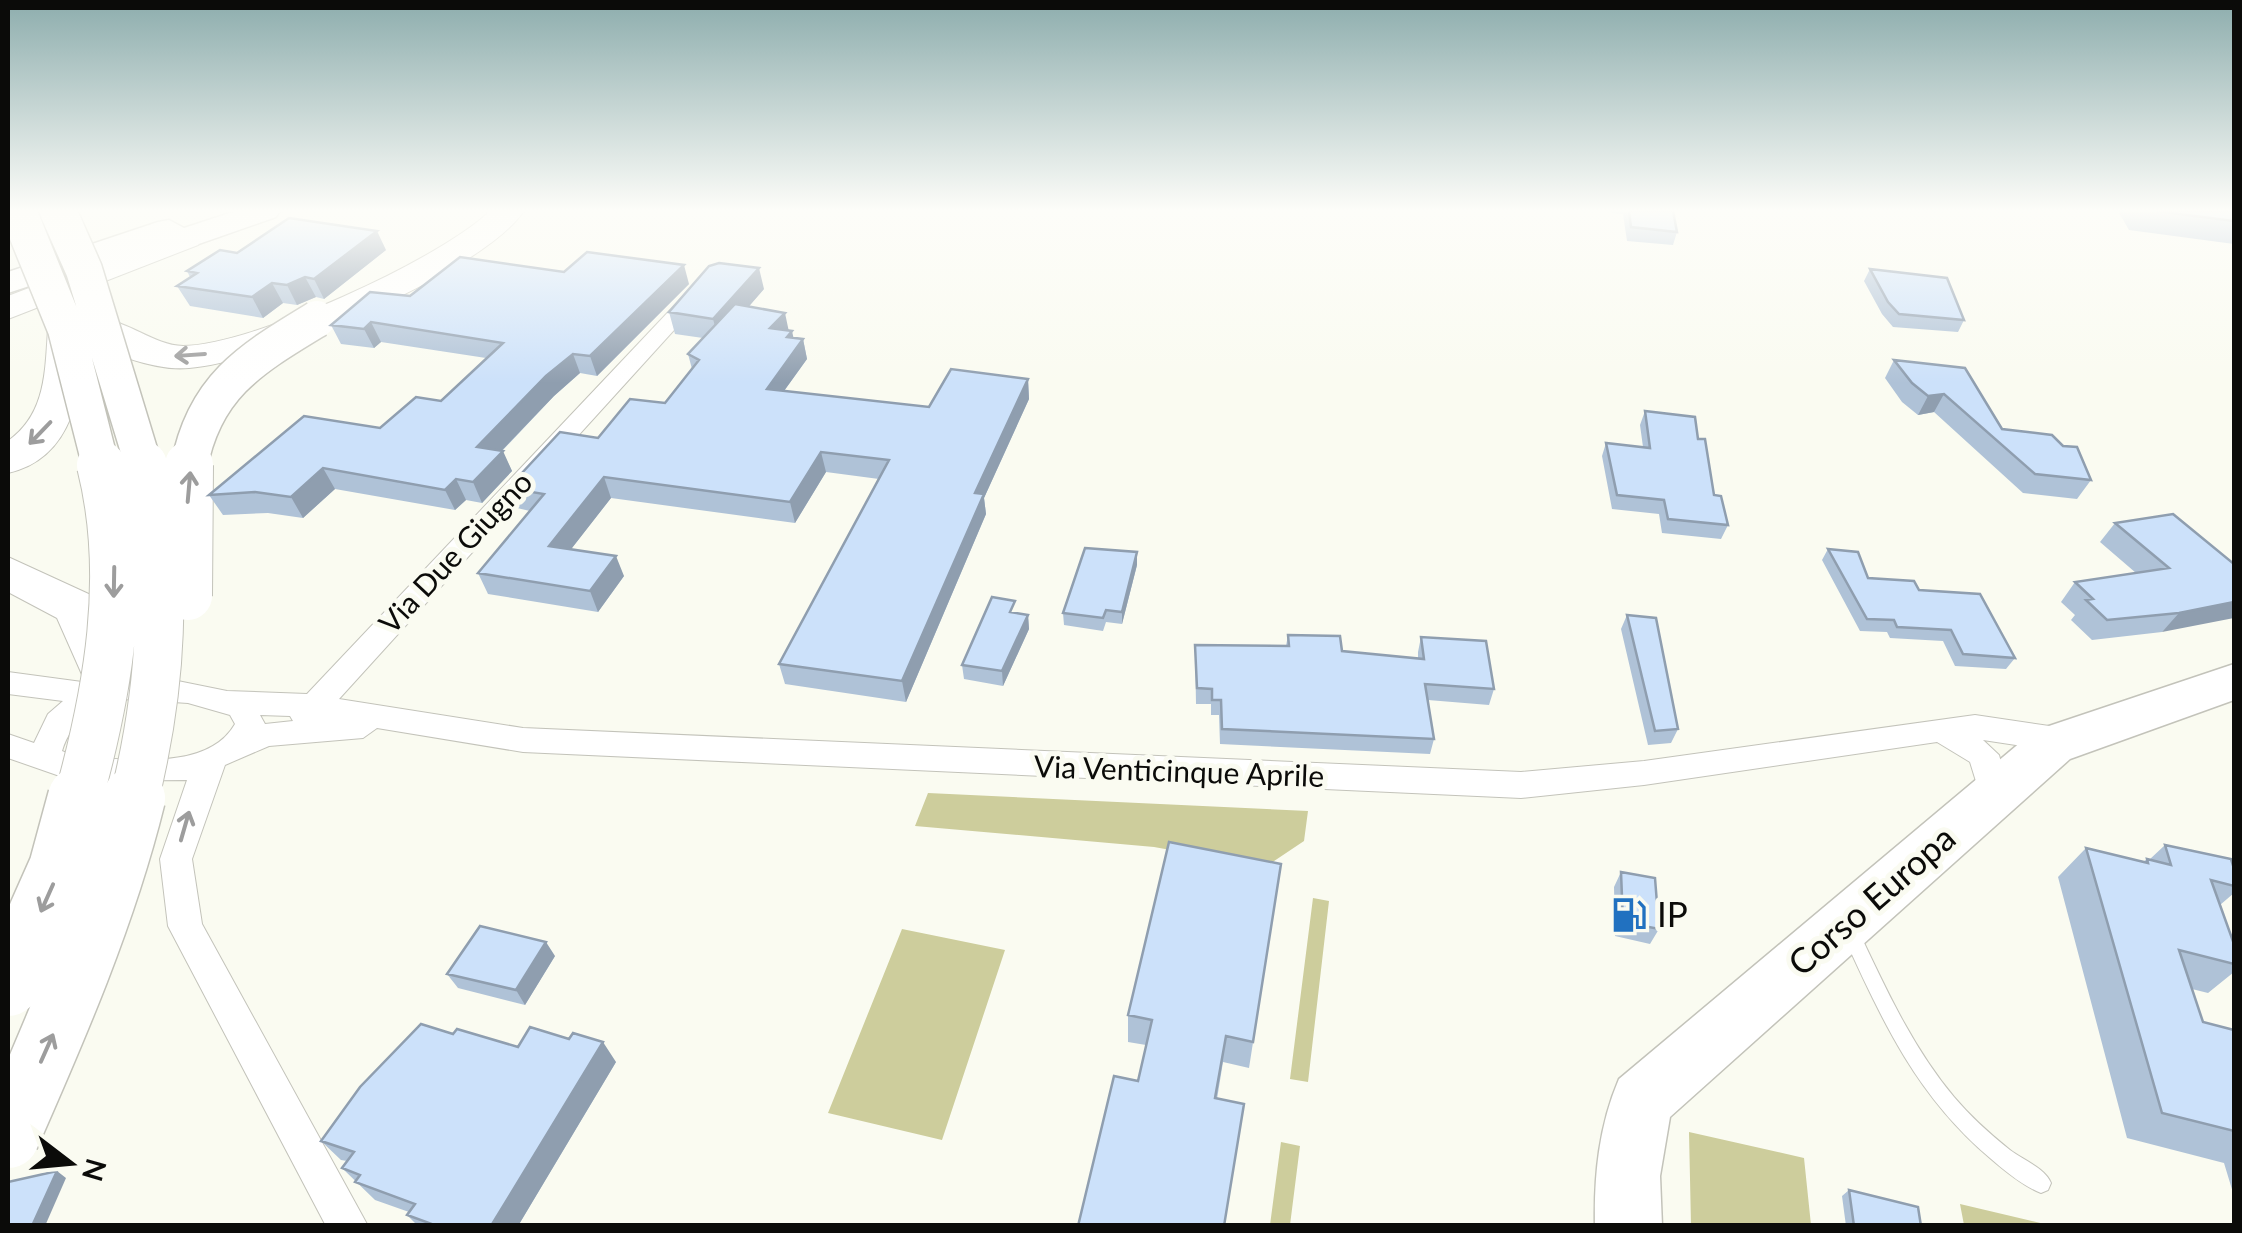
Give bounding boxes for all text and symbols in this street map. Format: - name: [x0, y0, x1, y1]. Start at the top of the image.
- one-way arrow: [174, 346, 207, 365]
- one-way arrow: [28, 420, 52, 444]
- street label: Via Due Giugno: [370, 463, 539, 640]
- one-way arrow: [180, 472, 199, 504]
- one-way arrow: [104, 564, 124, 597]
- street label: Via Venticinque Aprile: [1033, 747, 1325, 793]
- one-way arrow: [177, 811, 195, 843]
- street label: Corso Europa: [1779, 816, 1963, 983]
- one-way arrow: [37, 882, 55, 913]
- place label: IP: [1657, 892, 1688, 934]
- fuel station icon: IP: [1610, 896, 1648, 934]
- one-way arrow: [39, 1033, 57, 1064]
- north arrow: [20, 1113, 120, 1213]
- text: N: [76, 1155, 114, 1185]

